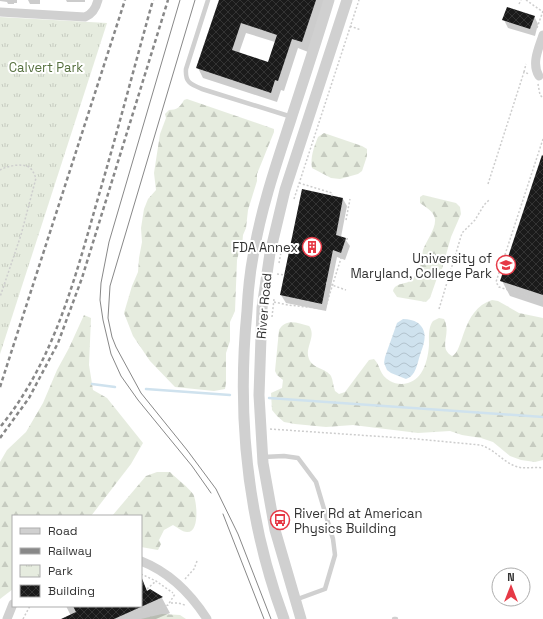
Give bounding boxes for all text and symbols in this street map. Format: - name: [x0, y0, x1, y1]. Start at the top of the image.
- park label: Calvert Park: [9, 59, 83, 76]
- building icon: FDA Annex: [301, 236, 323, 258]
- place label: FDA Annex: [232, 239, 298, 256]
- place label: University of Maryland, College Park: [350, 250, 492, 282]
- school or university icon: University of Maryland, College Park: [495, 254, 517, 276]
- street label: River Road: [253, 272, 275, 340]
- place label: River Rd at American Physics Building: [294, 505, 423, 537]
- bus stop icon: River Rd at American Physics Building: [269, 509, 291, 531]
- legend: [12, 515, 142, 607]
- text: Road: [48, 523, 77, 539]
- text: Railway: [48, 543, 92, 559]
- text: Park: [48, 563, 73, 579]
- north arrow: [491, 567, 531, 607]
- text: N: [507, 570, 515, 584]
- text: Building: [48, 583, 95, 599]

